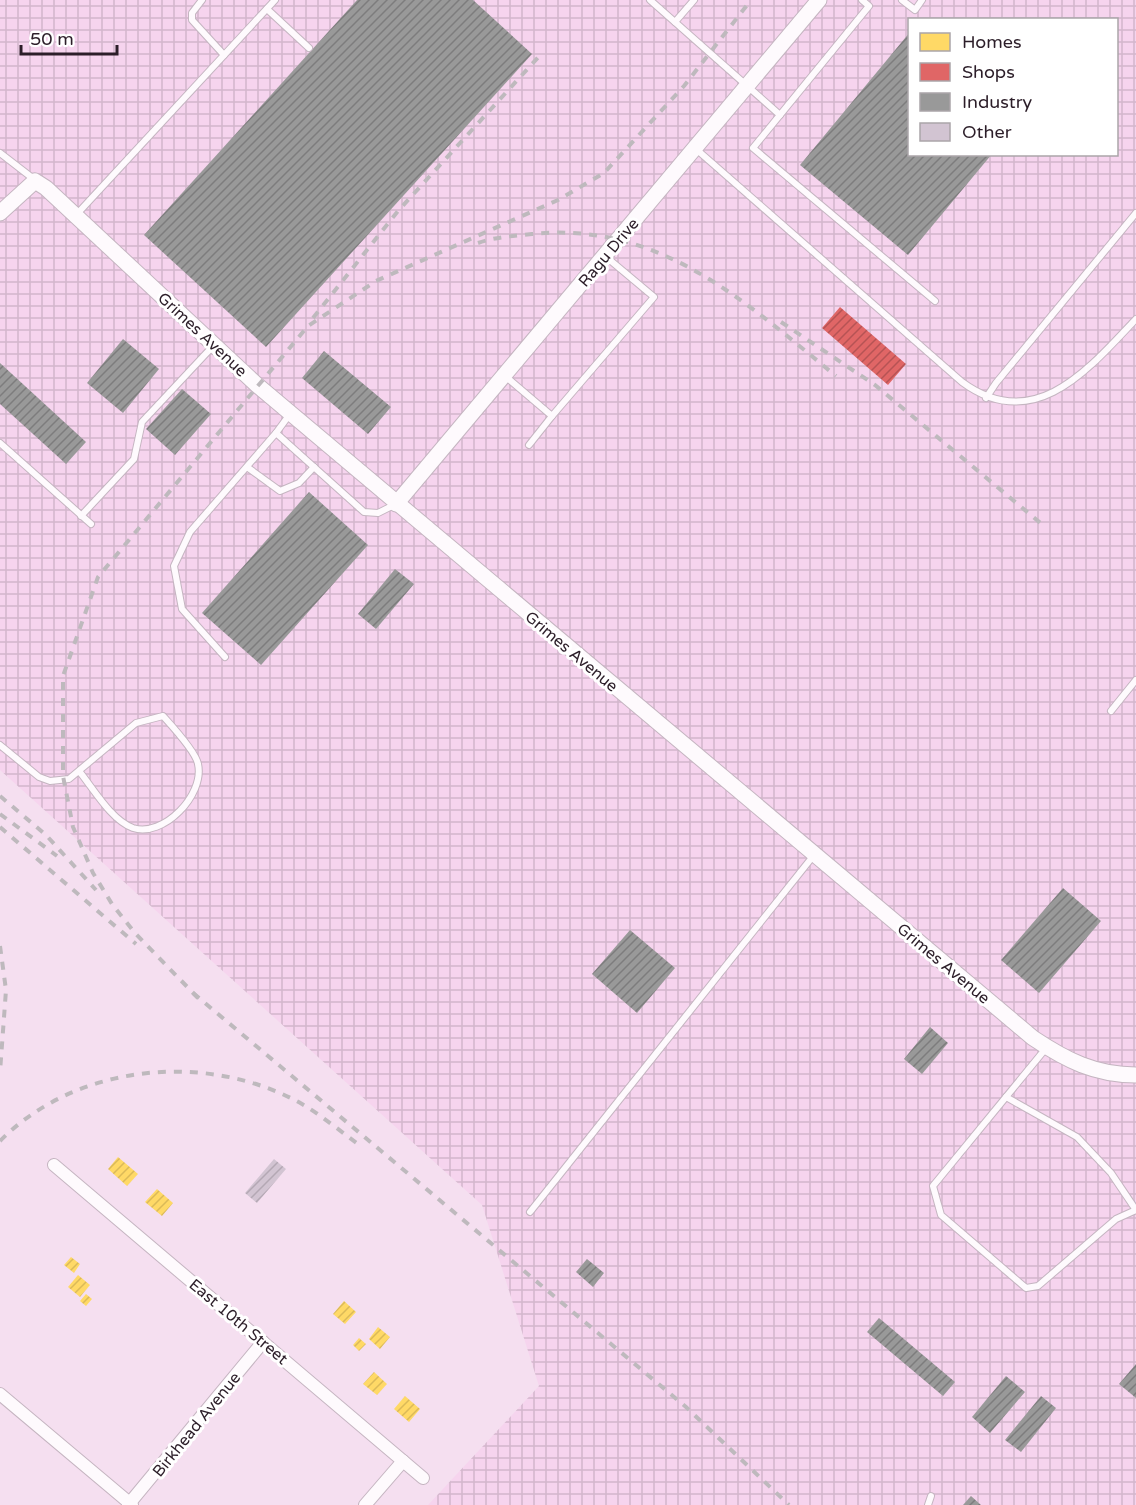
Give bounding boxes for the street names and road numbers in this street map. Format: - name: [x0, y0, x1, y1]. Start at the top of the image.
- street label: Ragu Drive: [574, 214, 643, 291]
- street label: Grimes Avenue: [153, 288, 251, 381]
- street label: Grimes Avenue: [521, 607, 622, 696]
- street label: Grimes Avenue: [893, 919, 994, 1008]
- street label: East 10th Street: [185, 1275, 292, 1369]
- street label: Birkhead Avenue: [148, 1368, 245, 1481]

